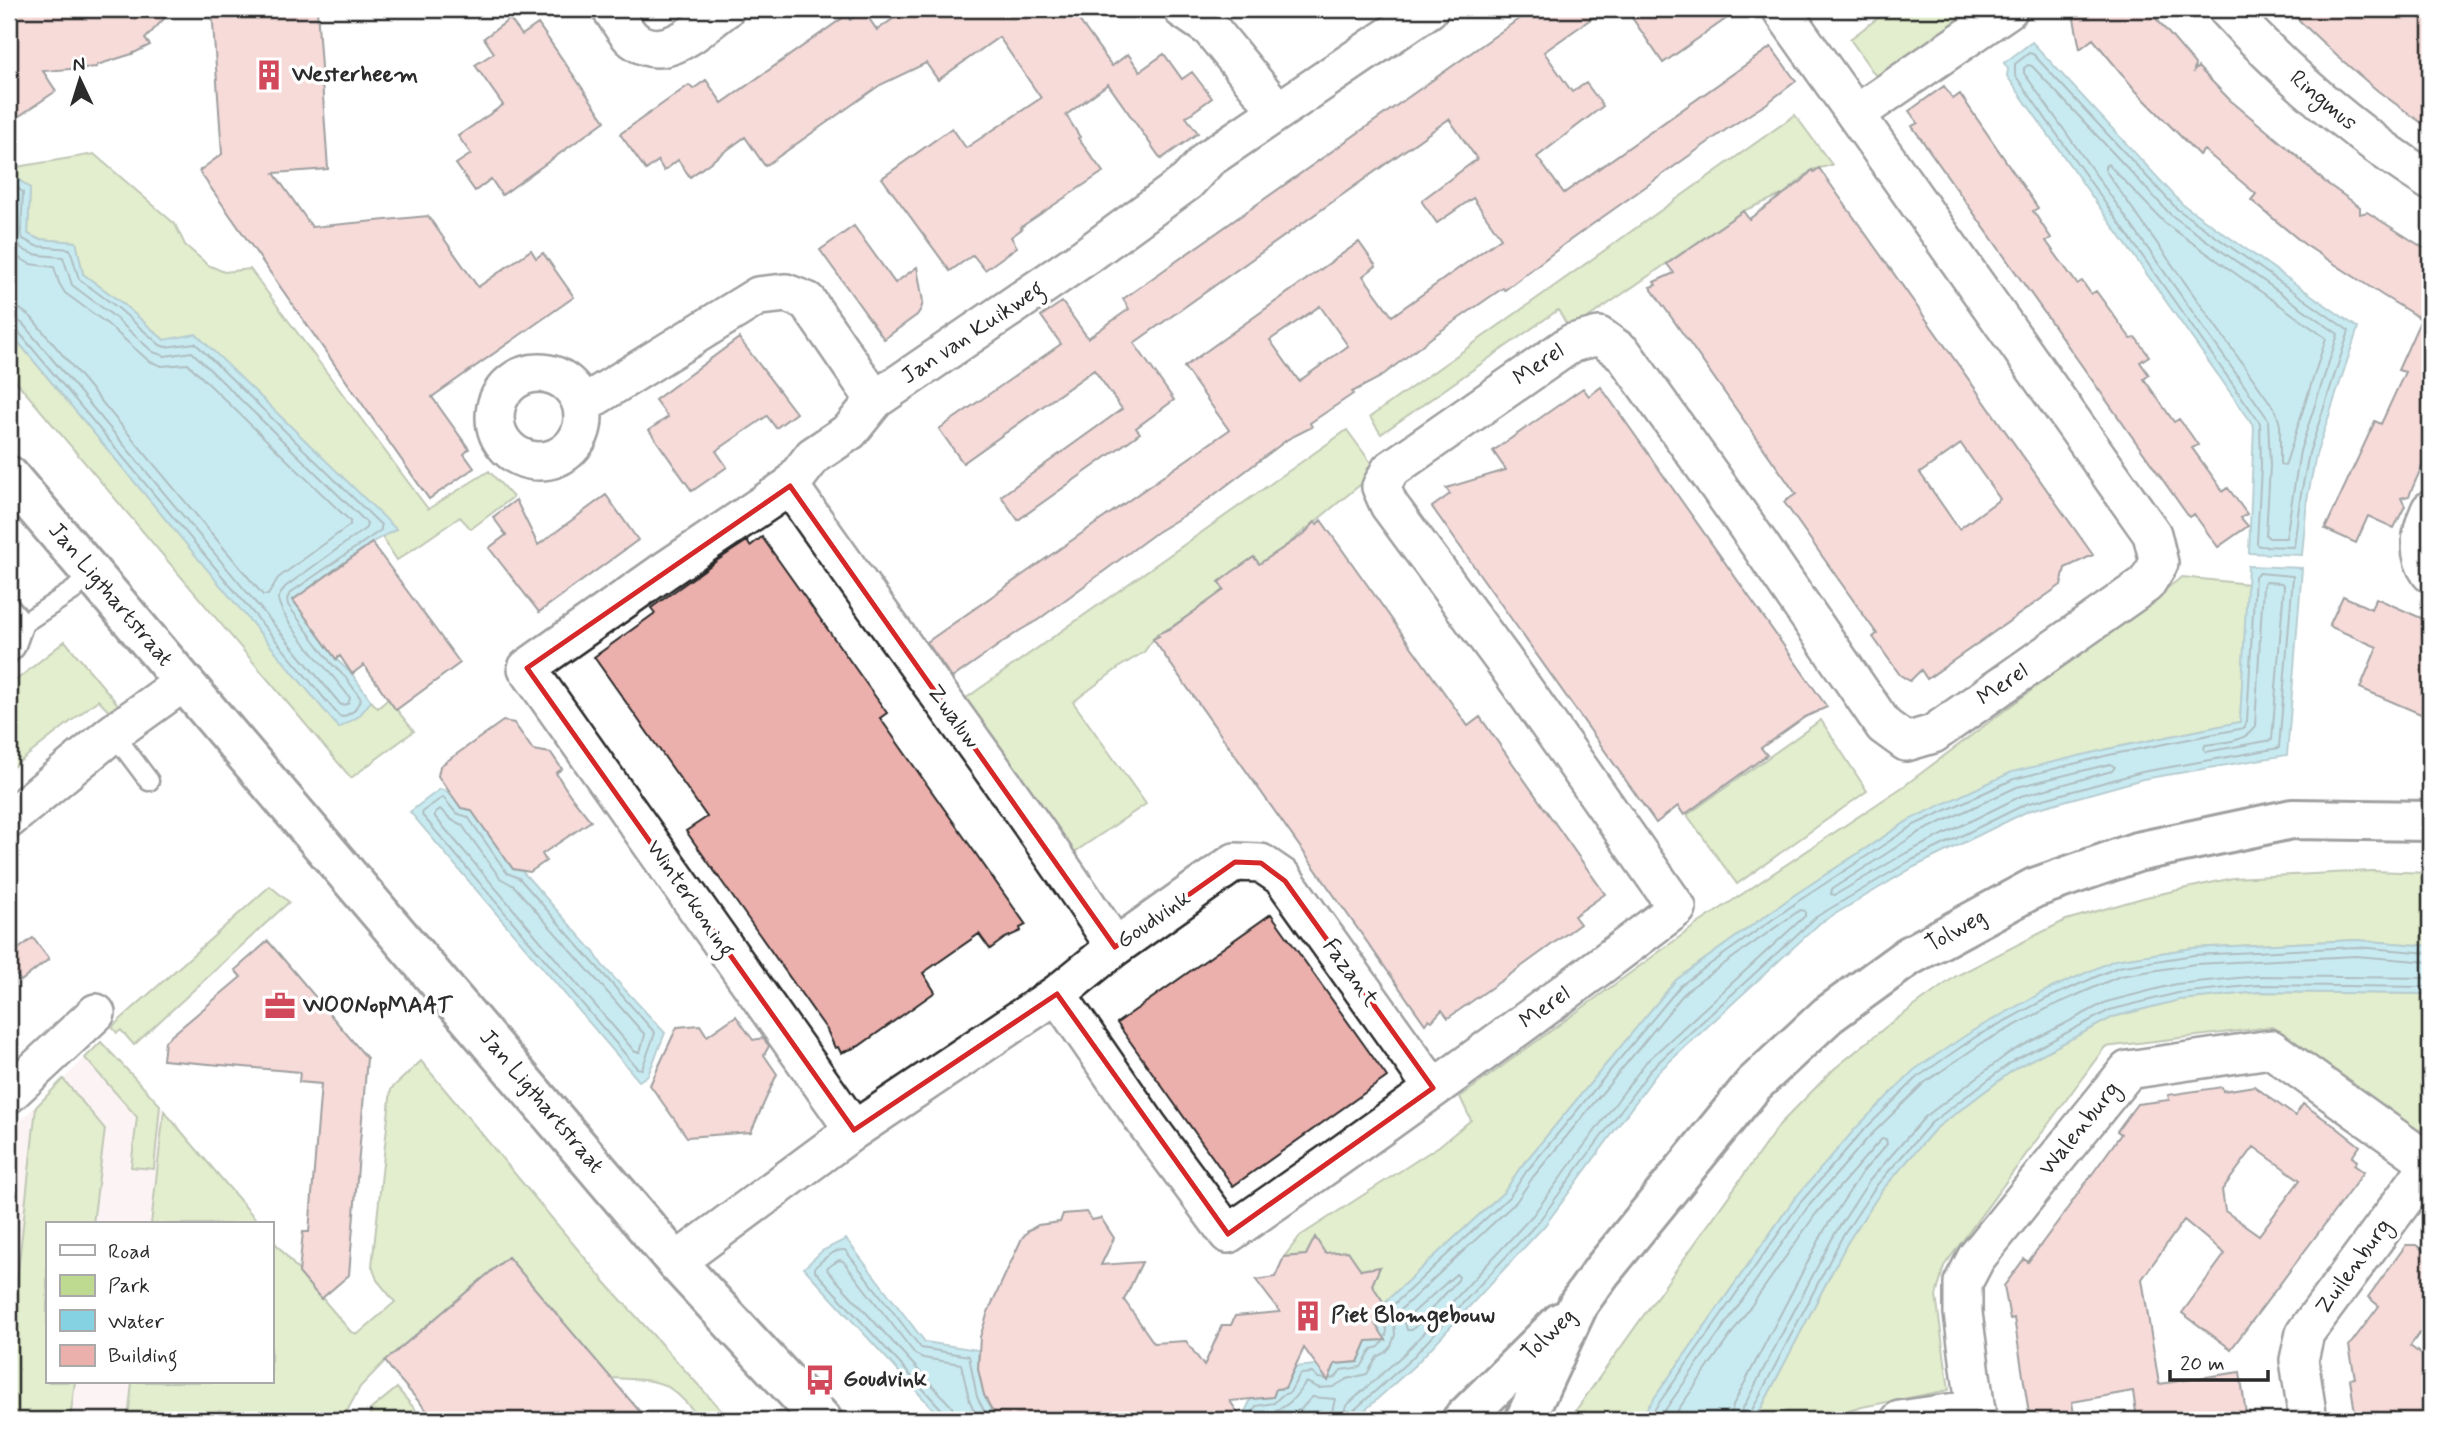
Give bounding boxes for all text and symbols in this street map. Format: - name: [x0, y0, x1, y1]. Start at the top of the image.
- north arrow: [46, 46, 116, 116]
- text: N: [72, 52, 86, 77]
- building icon: Westerheem: [252, 58, 286, 92]
- place label: Westerheem: [291, 60, 418, 90]
- street label: Ringmus: [2282, 64, 2363, 140]
- street label: Jan van Kuikweg: [896, 274, 1051, 393]
- street label: Merel: [1507, 337, 1571, 393]
- street label: Jan Ligthartstraat: [41, 517, 179, 673]
- street label: Merel: [1971, 657, 2035, 713]
- street label: Zwaluw: [920, 679, 987, 755]
- street label: Winterkoning: [637, 834, 741, 965]
- street label: Goudvink: [1111, 884, 1197, 956]
- street label: Tolweg: [1920, 902, 1992, 960]
- street label: Fazant: [1315, 933, 1385, 1014]
- street label: Merel: [1514, 979, 1576, 1037]
- office icon: WOONopMAAT: [263, 989, 297, 1023]
- place label: WOONopMAAT: [302, 991, 453, 1021]
- street label: Jan Ligthartstraat: [472, 1024, 610, 1180]
- street label: Walenburg: [2033, 1076, 2129, 1184]
- street label: Zuilenburg: [2309, 1213, 2401, 1322]
- legend: [46, 1222, 273, 1384]
- text: Road: [108, 1238, 150, 1266]
- text: Park: [108, 1272, 150, 1300]
- building icon: Piet Blomgebouw: [1291, 1299, 1325, 1333]
- place label: Piet Blomgebouw: [1331, 1301, 1495, 1333]
- street label: Tolweg: [1515, 1302, 1583, 1368]
- text: Water: [108, 1308, 164, 1336]
- scale bar: [2170, 1338, 2268, 1382]
- text: Building: [108, 1342, 178, 1372]
- text: 20 m: [2180, 1350, 2225, 1378]
- bus stop icon: Goudvink: [803, 1363, 837, 1397]
- place label: Goudvink: [843, 1365, 927, 1395]

